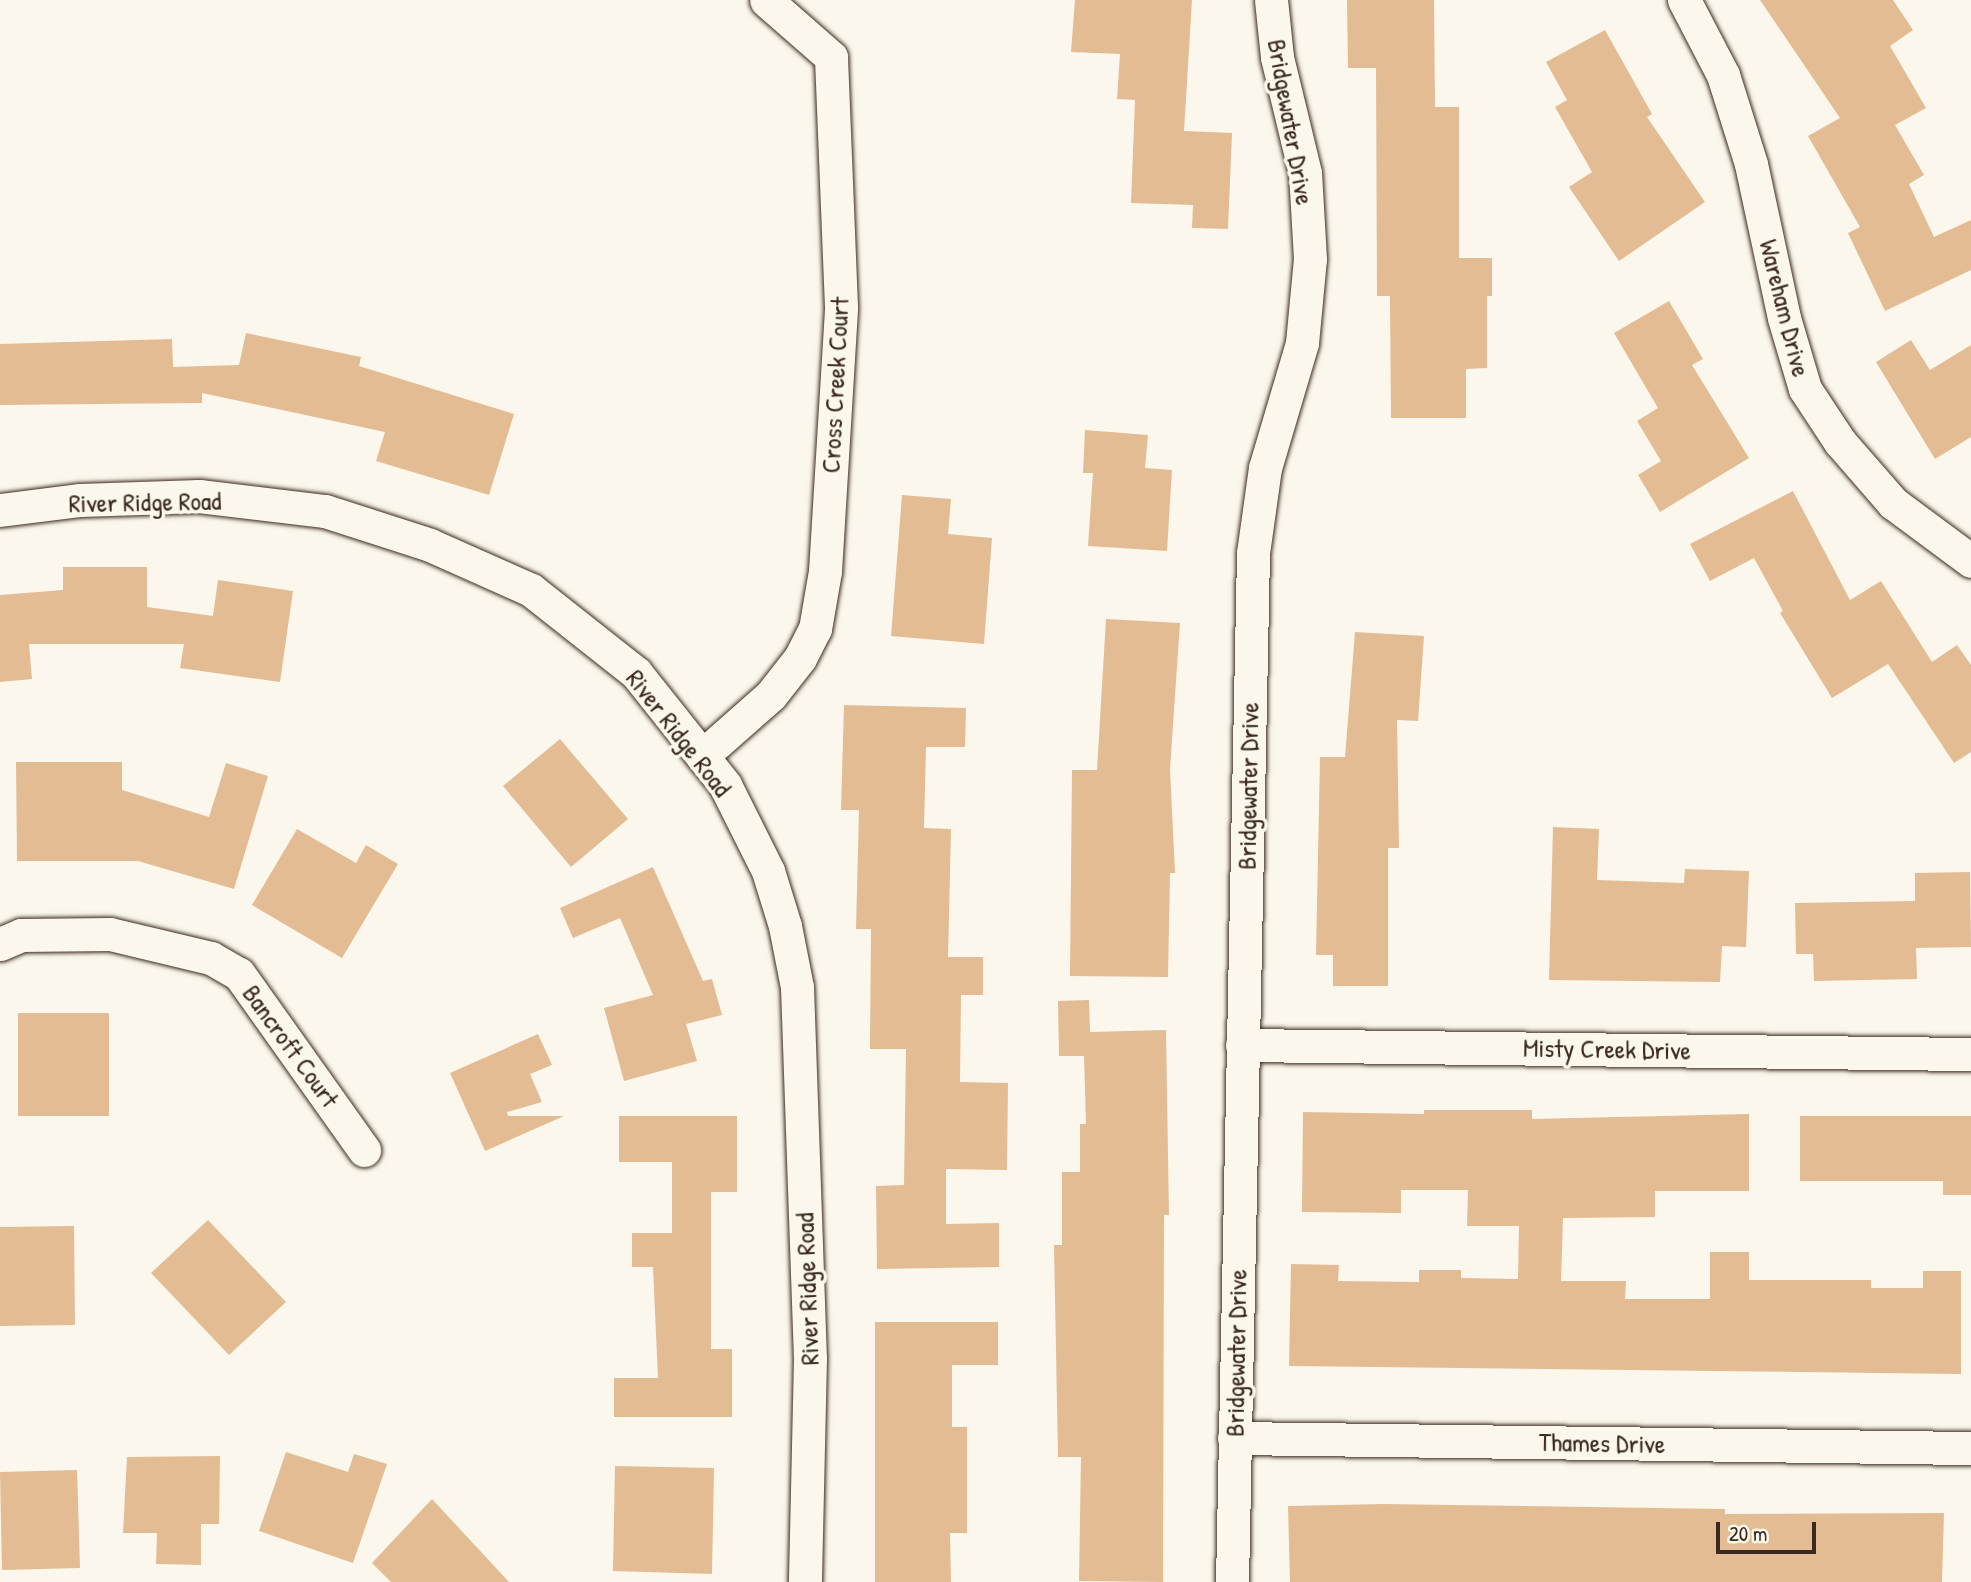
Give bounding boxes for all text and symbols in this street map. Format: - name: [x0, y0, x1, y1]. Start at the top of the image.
- street label: Bridgewater Drive: [1261, 37, 1321, 207]
- street label: Wareham Drive: [1753, 236, 1817, 380]
- street label: Cross Creek Court: [815, 296, 855, 474]
- street label: River Ridge Road: [68, 485, 222, 519]
- street label: River Ridge Road: [620, 663, 738, 803]
- street label: Bridgewater Drive: [1231, 702, 1265, 870]
- street label: Bancroft Court: [236, 979, 346, 1113]
- street label: Misty Creek Drive: [1523, 1032, 1691, 1066]
- street label: River Ridge Road: [789, 1212, 825, 1366]
- street label: Bridgewater Drive: [1219, 1269, 1253, 1437]
- street label: Thames Drive: [1539, 1426, 1665, 1460]
- scale bar: [1719, 1508, 1819, 1552]
- text: 20 m: [1729, 1519, 1767, 1548]

